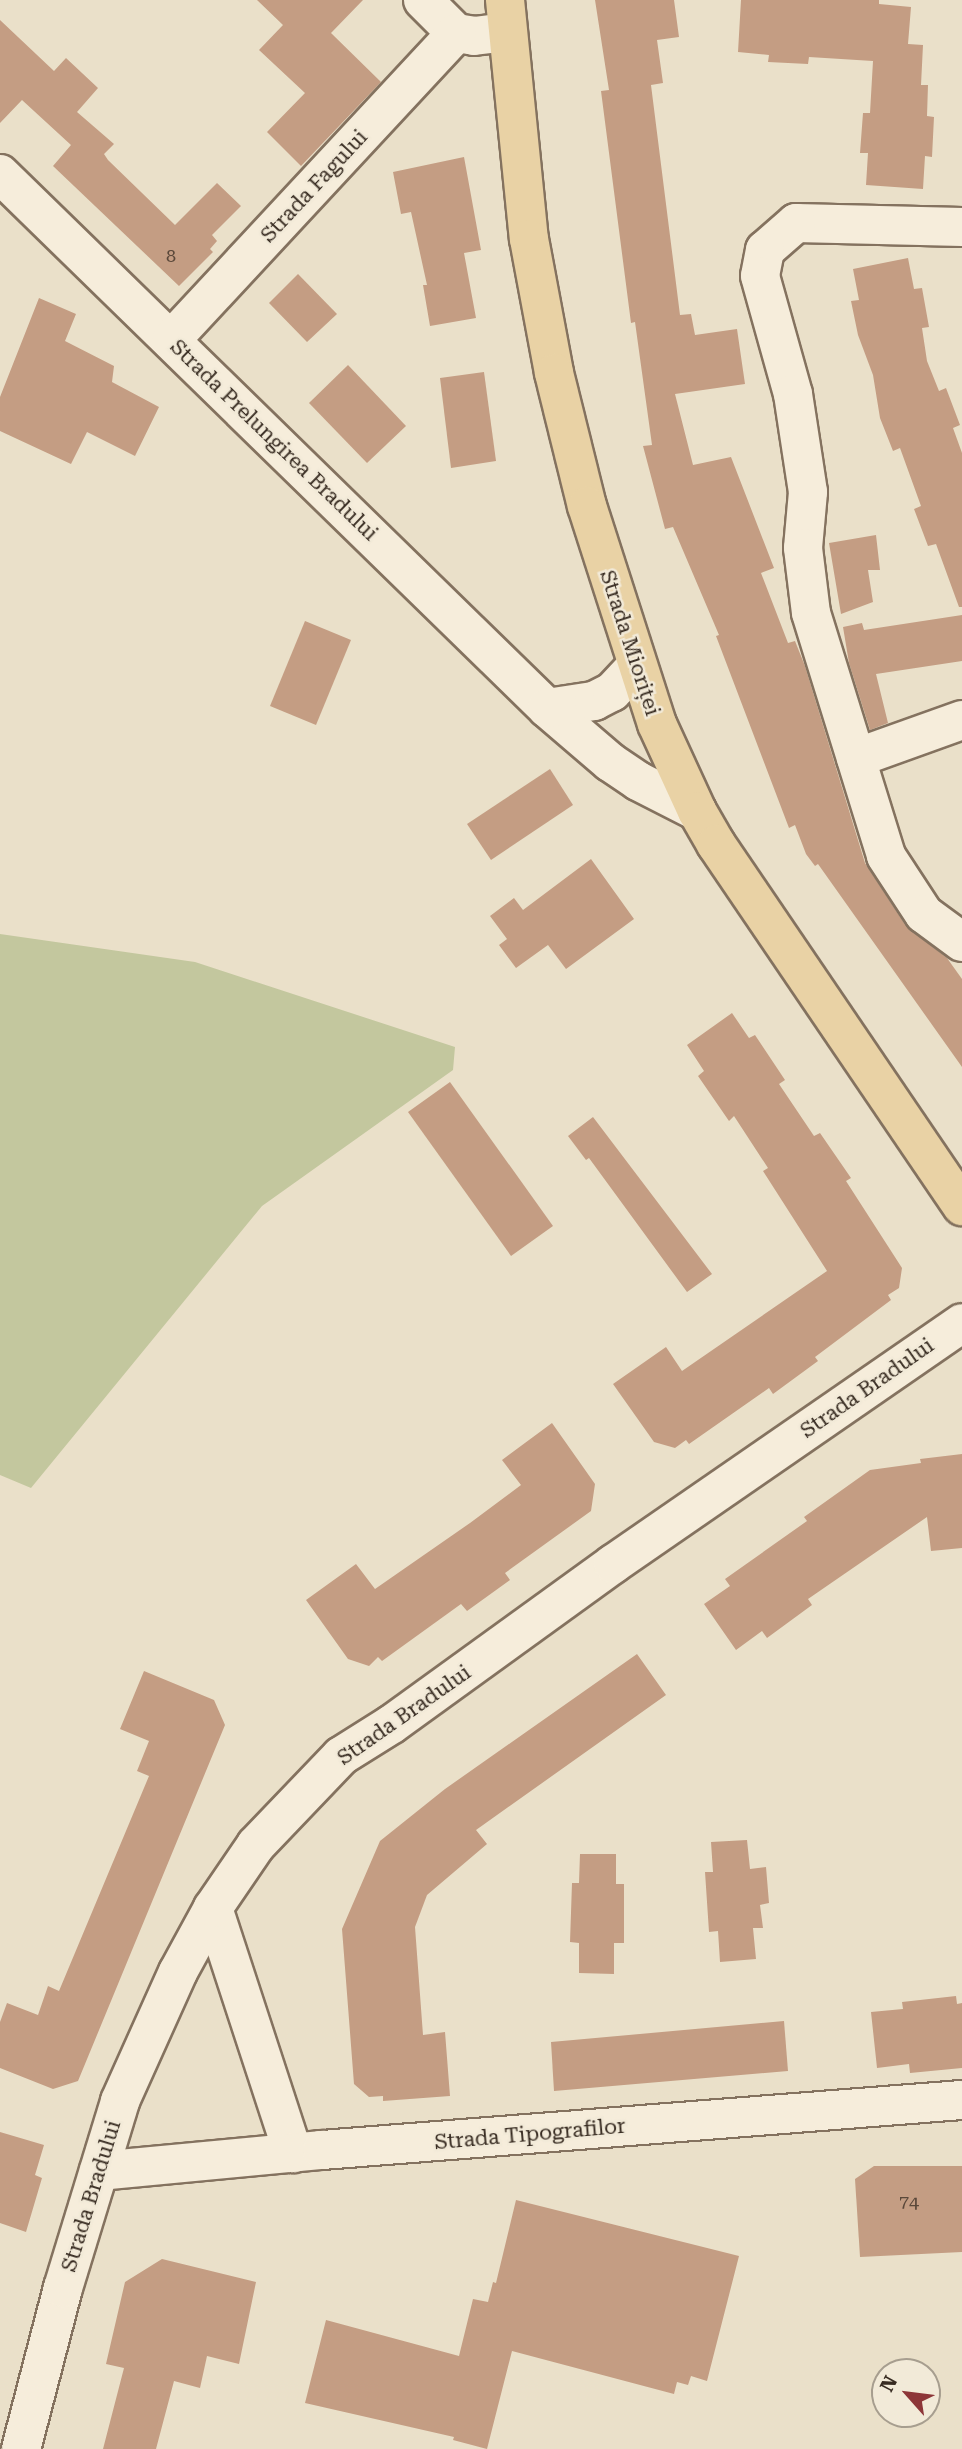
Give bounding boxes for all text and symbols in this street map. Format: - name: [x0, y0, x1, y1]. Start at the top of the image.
- street label: Strada Fagului: [255, 124, 373, 248]
- house number: 8: [166, 245, 176, 267]
- street label: Strada Prelungirea Bradului: [165, 334, 383, 546]
- street label: Strada Mioriței: [595, 567, 665, 719]
- street label: Strada Bradului: [795, 1333, 939, 1443]
- street label: Strada Bradului: [332, 1660, 476, 1770]
- street label: Strada Tipografilor: [433, 2113, 627, 2155]
- street label: Strada Bradului: [56, 2117, 126, 2275]
- house number: 74: [899, 2191, 919, 2213]
- north arrow: [871, 2358, 941, 2428]
- text: N: [875, 2372, 902, 2396]

